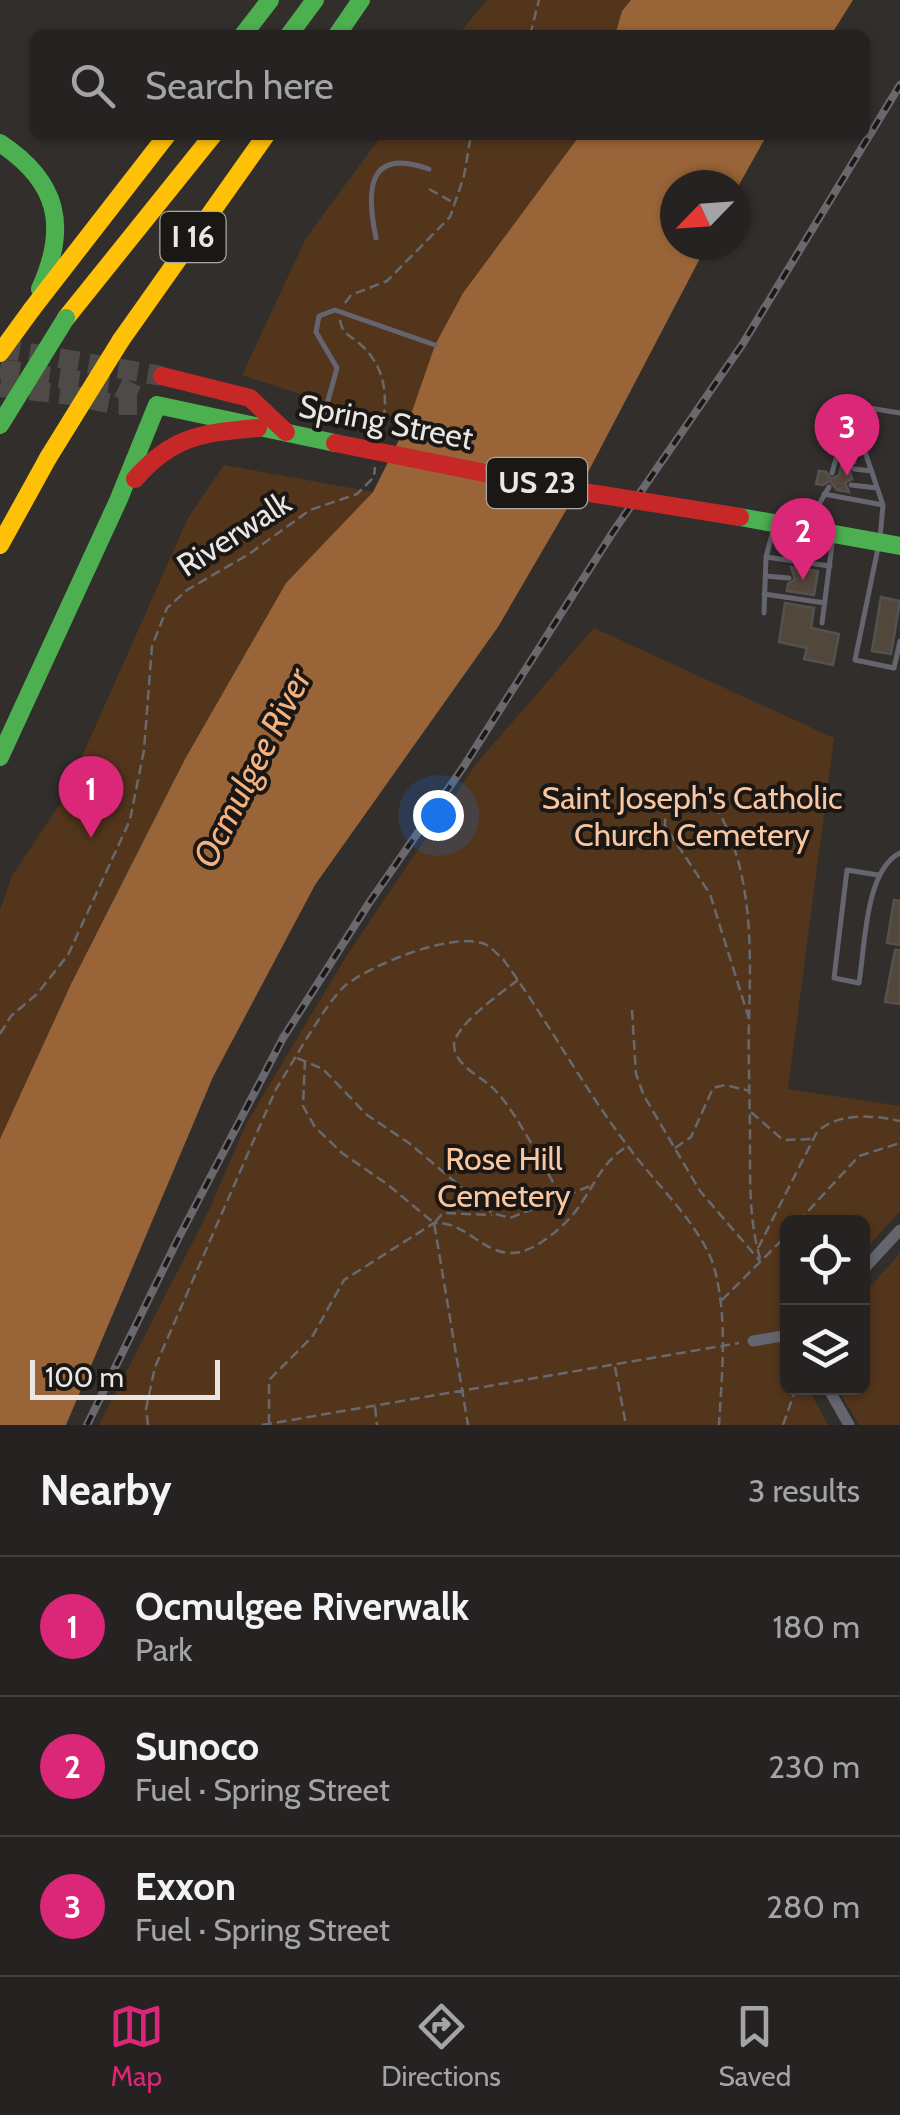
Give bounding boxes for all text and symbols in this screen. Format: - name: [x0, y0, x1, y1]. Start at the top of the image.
- search box: [30, 30, 870, 140]
- icon: search: [65, 58, 120, 113]
- text: Search here: [145, 62, 334, 109]
- north arrow: [660, 170, 750, 260]
- road number: I 16: [160, 212, 226, 262]
- street label: Spring Street: [296, 386, 477, 458]
- pin: 3: [814, 394, 880, 476]
- road number: US 23: [487, 458, 587, 508]
- street label: Riverwalk: [169, 482, 299, 585]
- pin: 2: [770, 498, 836, 580]
- water label: Ocmulgee River: [183, 660, 321, 874]
- pin: 1: [58, 756, 124, 838]
- park label: Saint Joseph's Catholic Church Cemetery: [542, 778, 842, 854]
- your location: [413, 790, 464, 841]
- park label: Rose Hill Cemetery: [437, 1139, 571, 1215]
- map controls: [780, 1215, 870, 1395]
- button: locate: [780, 1215, 870, 1305]
- button: layers: [780, 1305, 870, 1395]
- scale bar: [30, 1355, 220, 1400]
- text: 100 m: [45, 1360, 124, 1394]
- text: Nearby: [40, 1464, 172, 1516]
- text: 3 results: [748, 1471, 860, 1510]
- text: Ocmulgee Riverwalk: [135, 1583, 469, 1630]
- text: 1: [67, 1607, 78, 1646]
- text: 180 m: [773, 1607, 860, 1646]
- text: Park: [135, 1630, 193, 1669]
- text: Sunoco: [135, 1723, 259, 1770]
- text: 2: [64, 1747, 81, 1786]
- text: 230 m: [768, 1747, 860, 1786]
- text: Fuel · Spring Street: [135, 1770, 390, 1809]
- text: Exxon: [135, 1863, 236, 1910]
- text: 3: [64, 1887, 81, 1926]
- text: 280 m: [766, 1887, 860, 1926]
- text: Fuel · Spring Street: [135, 1910, 390, 1949]
- tab: Map: [109, 1999, 164, 2093]
- tab: Directions: [381, 1999, 501, 2093]
- tab: Saved: [719, 1999, 791, 2093]

